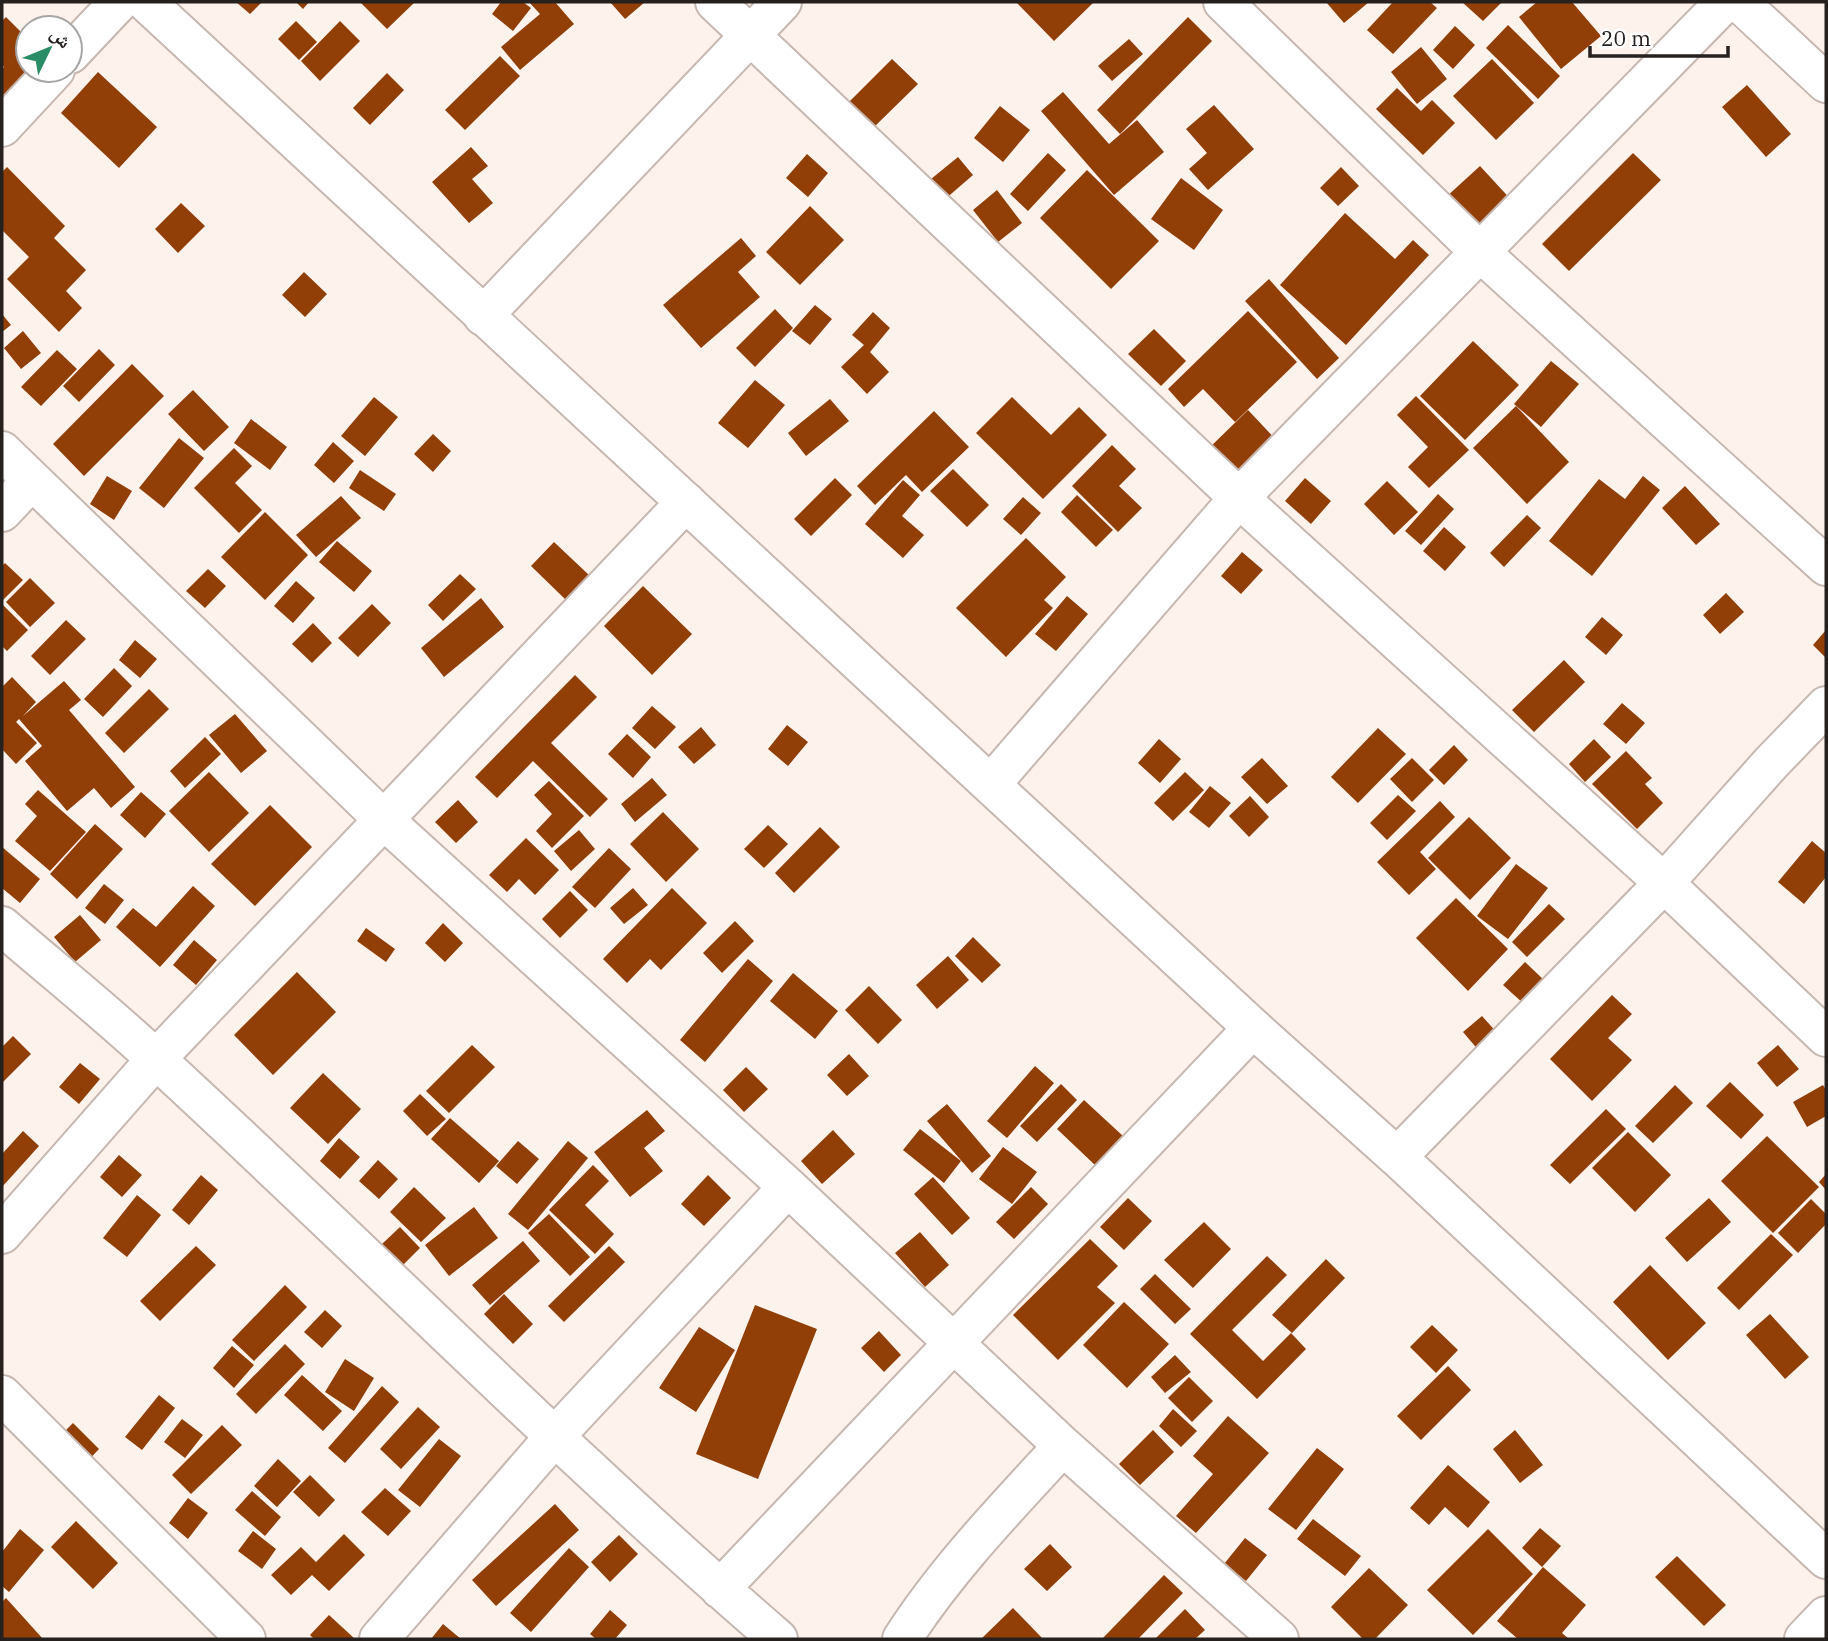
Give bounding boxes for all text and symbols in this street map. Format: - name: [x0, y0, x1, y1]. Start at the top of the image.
- north arrow: [14, 14, 84, 84]
- scale bar: [1590, 14, 1728, 58]
- text: ش: [46, 22, 77, 53]
- text: 20 m: [1601, 24, 1651, 52]

